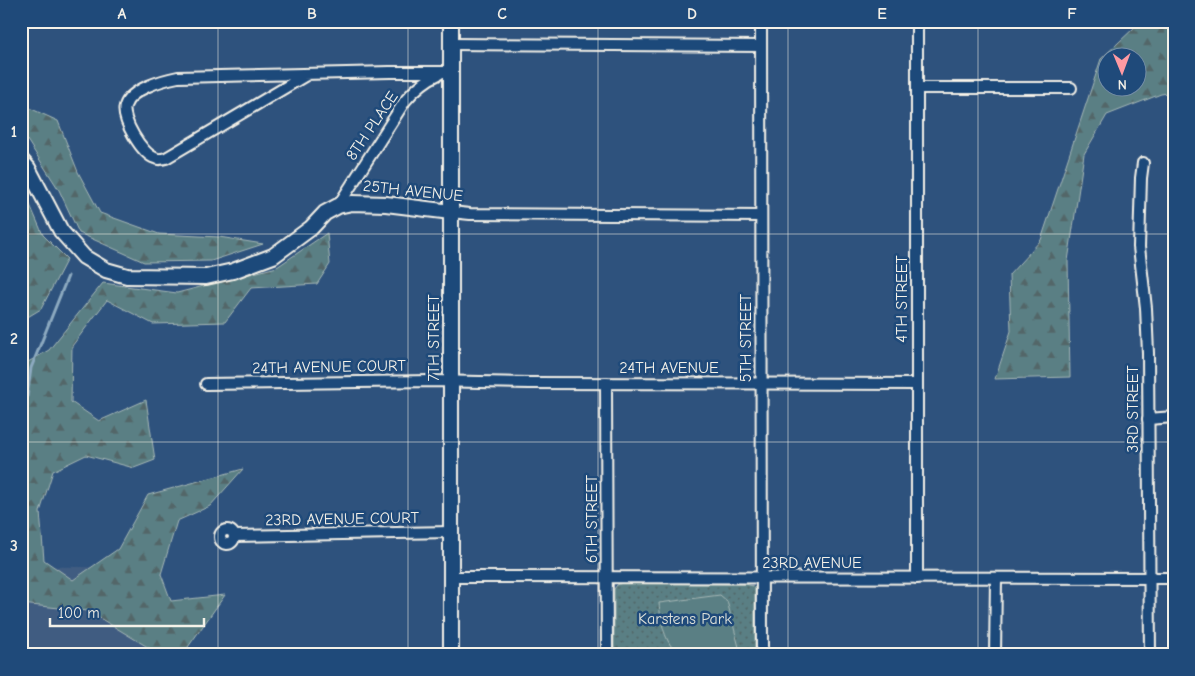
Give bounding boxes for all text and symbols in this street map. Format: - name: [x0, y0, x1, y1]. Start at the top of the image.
- text: A: [118, 5, 127, 23]
- text: B: [307, 5, 317, 23]
- text: C: [497, 5, 507, 23]
- text: D: [687, 5, 697, 23]
- text: E: [877, 5, 887, 23]
- text: F: [1067, 5, 1077, 23]
- north arrow: [1098, 48, 1148, 98]
- text: N: [1118, 76, 1127, 93]
- street label: 8TH PLACE: [342, 88, 402, 164]
- text: 1: [11, 123, 17, 141]
- street label: 25TH AVENUE: [362, 177, 464, 205]
- street label: 4TH STREET: [893, 255, 911, 343]
- street label: 5TH STREET: [737, 293, 755, 382]
- street label: 7TH STREET: [425, 294, 443, 382]
- text: 2: [10, 330, 18, 348]
- street label: 24TH AVENUE COURT: [252, 357, 407, 377]
- street label: 24TH AVENUE: [619, 359, 719, 377]
- street label: 3RD STREET: [1124, 365, 1142, 453]
- street label: 6TH STREET: [583, 474, 601, 563]
- street label: 23RD AVENUE COURT: [265, 509, 420, 529]
- text: 3: [10, 537, 18, 555]
- street label: 23RD AVENUE: [762, 554, 862, 572]
- scale bar: [50, 596, 204, 628]
- text: 100 m: [58, 604, 100, 622]
- park label: Karstens Park: [638, 610, 732, 628]

